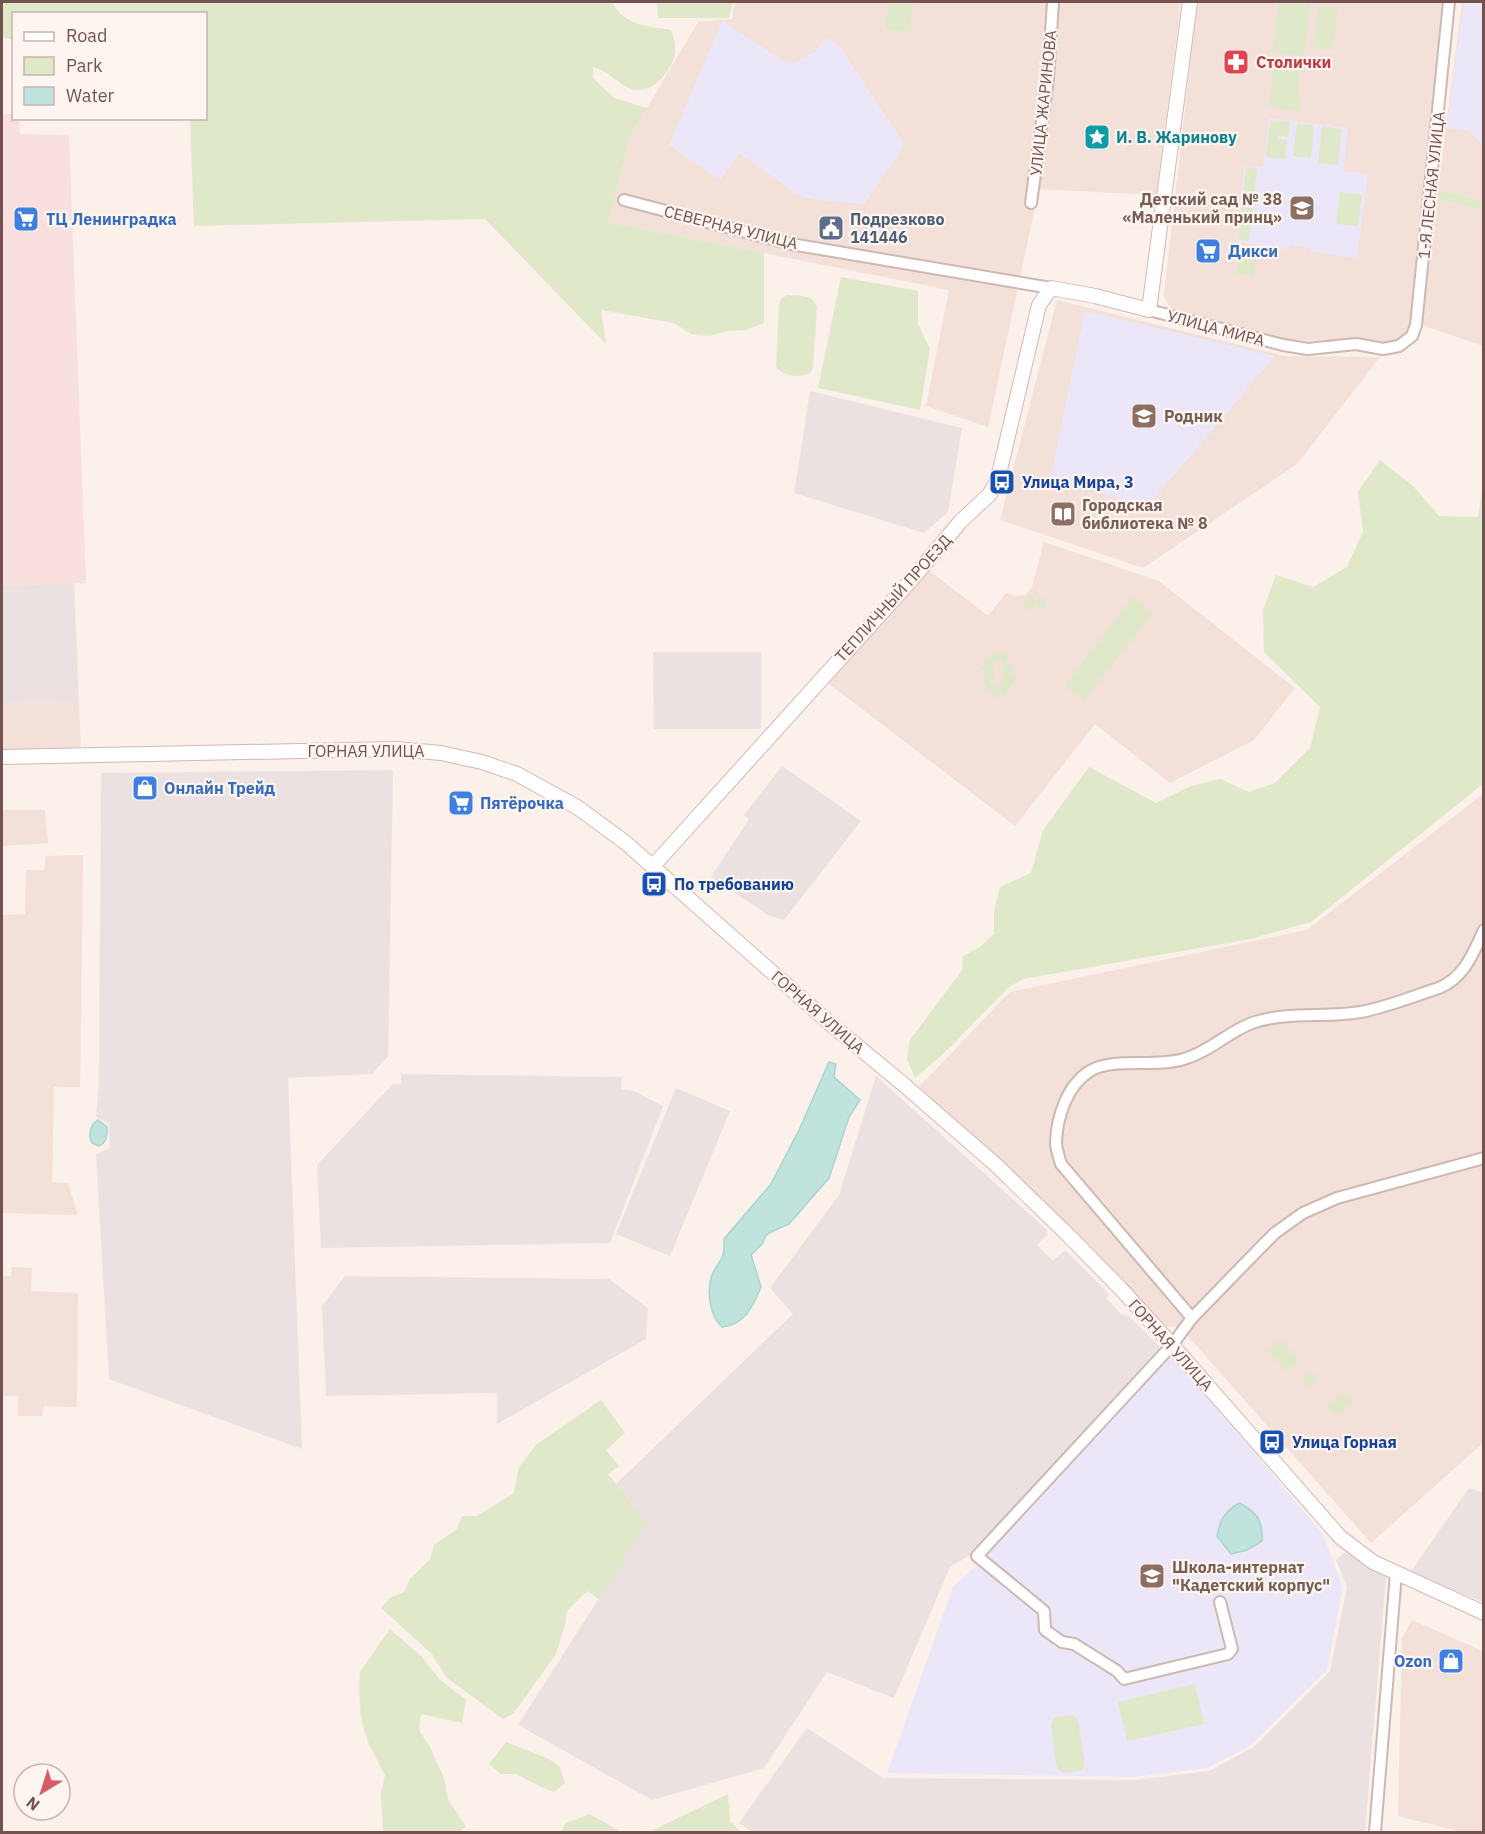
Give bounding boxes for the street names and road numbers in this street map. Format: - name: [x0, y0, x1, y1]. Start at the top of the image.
- street label: УЛИЦА ЖАРИНОВА: [1025, 29, 1061, 177]
- street label: 1-Я ЛЕСНАЯ УЛИЦА: [1413, 110, 1449, 260]
- street label: СЕВЕРНАЯ УЛИЦА: [662, 201, 800, 253]
- street label: УЛИЦА МИРА: [1165, 305, 1267, 351]
- street label: ТЕПЛИЧНЫЙ ПРОЕЗД: [830, 530, 956, 666]
- street label: ГОРНАЯ УЛИЦА: [308, 741, 424, 761]
- street label: ГОРНАЯ УЛИЦА: [767, 966, 869, 1058]
- street label: ГОРНАЯ УЛИЦА: [1124, 1295, 1218, 1395]

